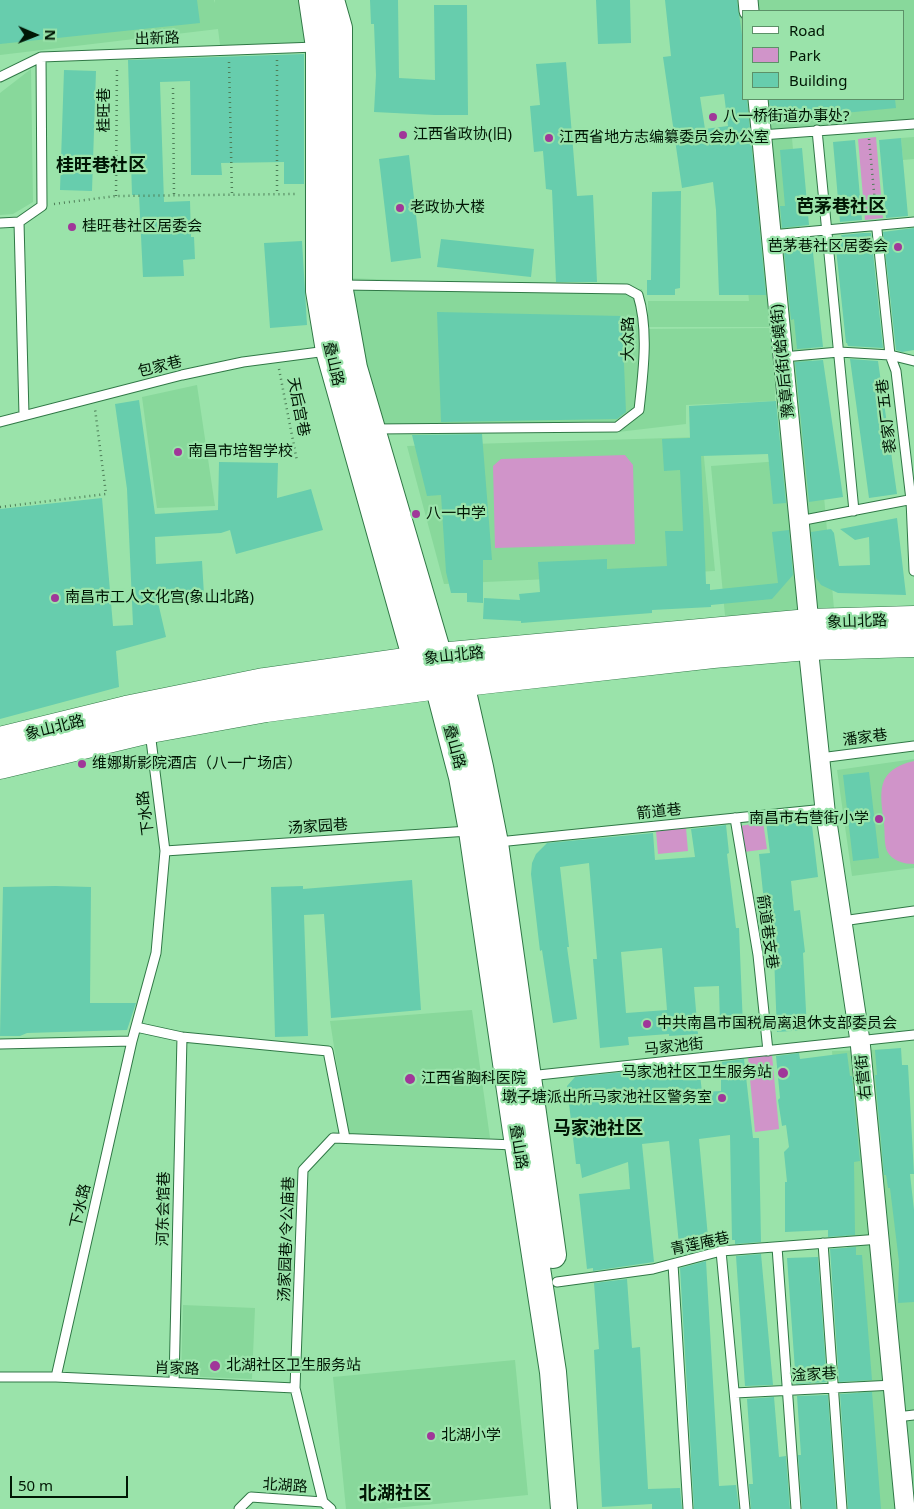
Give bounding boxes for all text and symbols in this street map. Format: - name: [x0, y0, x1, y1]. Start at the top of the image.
- north arrow: [10, 10, 60, 60]
- legend: [742, 10, 904, 100]
- text: Road: [789, 20, 825, 40]
- text: N: [41, 29, 60, 41]
- street label: 出新路: [134, 29, 180, 49]
- text: Park: [789, 45, 821, 65]
- text: Building: [789, 70, 847, 90]
- street label: 桂旺巷: [96, 88, 114, 132]
- place label: 八一桥街道办事处?: [723, 108, 850, 126]
- marker: 八一桥街道办事处?: [707, 111, 719, 123]
- place label: 江西省政协(旧): [413, 126, 512, 144]
- marker: 江西省政协(旧): [397, 129, 409, 141]
- place label: 江西省地方志编纂委员会办公室: [559, 129, 769, 147]
- marker: 江西省地方志编纂委员会办公室: [543, 132, 555, 144]
- district label: 桂旺巷社区: [56, 155, 146, 177]
- district label: 芭茅巷社区: [796, 196, 886, 218]
- place label: 老政协大楼: [410, 199, 485, 217]
- marker: 老政协大楼: [394, 202, 406, 214]
- place label: 桂旺巷社区居委会: [82, 218, 202, 236]
- marker: 桂旺巷社区居委会: [66, 221, 78, 233]
- place label: 芭茅巷社区居委会: [768, 238, 888, 256]
- marker: 芭茅巷社区居委会: [892, 241, 904, 253]
- street label: 豫章后街(蛤蟆街): [768, 303, 798, 419]
- street label: 大众路: [620, 317, 638, 361]
- street label: 叠山路: [319, 340, 347, 388]
- street label: 包家巷: [136, 353, 184, 381]
- street label: 天后宫巷: [283, 376, 313, 438]
- street label: 裘家厂五巷: [873, 378, 901, 454]
- place label: 南昌市培智学校: [188, 443, 293, 461]
- marker: 南昌市培智学校: [172, 446, 184, 458]
- place label: 八一中学: [426, 505, 486, 523]
- marker: 八一中学: [410, 508, 422, 520]
- place label: 南昌市工人文化宫(象山北路): [65, 589, 254, 607]
- marker: 南昌市工人文化宫(象山北路): [49, 592, 61, 604]
- street label: 象山北路: [827, 612, 887, 632]
- street label: 象山北路: [423, 644, 485, 668]
- street label: 象山北路: [24, 712, 86, 744]
- street label: 叠山路: [439, 723, 469, 771]
- street label: 潘家巷: [842, 726, 888, 750]
- place label: 维娜斯影院酒店（八一广场店）: [92, 755, 302, 773]
- marker: 维娜斯影院酒店（八一广场店）: [76, 758, 88, 770]
- street label: 下水路: [134, 790, 158, 836]
- street label: 箭道巷: [636, 801, 682, 823]
- place label: 南昌市右营街小学: [749, 810, 869, 828]
- marker: 南昌市右营街小学: [873, 813, 885, 825]
- street label: 汤家园巷: [287, 816, 349, 838]
- street label: 箭道巷支巷: [753, 894, 781, 970]
- place label: 中共南昌市国税局离退休支部委员会: [657, 1015, 897, 1033]
- marker: 中共南昌市国税局离退休支部委员会: [641, 1018, 653, 1030]
- street label: 马家池街: [643, 1035, 705, 1059]
- street label: 右营街: [853, 1054, 875, 1100]
- place label: 马家池社区卫生服务站: [622, 1064, 772, 1082]
- marker: 马家池社区卫生服务站: [776, 1066, 790, 1080]
- place label: 江西省胸科医院: [421, 1070, 526, 1088]
- marker: 江西省胸科医院: [403, 1072, 417, 1086]
- place label: 墩子塘派出所马家池社区警务室: [502, 1089, 712, 1107]
- marker: 墩子塘派出所马家池社区警务室: [716, 1092, 728, 1104]
- district label: 马家池社区: [553, 1118, 643, 1140]
- street label: 叠山路: [506, 1123, 530, 1171]
- street label: 河东会馆巷: [154, 1171, 174, 1247]
- street label: 汤家园巷/令公庙巷: [276, 1176, 298, 1302]
- street label: 下水路: [67, 1182, 95, 1230]
- street label: 青莲庵巷: [669, 1229, 731, 1259]
- place label: 北湖社区卫生服务站: [226, 1357, 361, 1375]
- street label: 肖家路: [154, 1359, 200, 1379]
- marker: 北湖社区卫生服务站: [208, 1359, 222, 1373]
- street label: 淦家巷: [791, 1365, 837, 1385]
- place label: 北湖小学: [441, 1427, 501, 1445]
- marker: 北湖小学: [425, 1430, 437, 1442]
- scale bar: [12, 1466, 130, 1498]
- text: 50 m: [18, 1475, 53, 1495]
- street label: 北湖路: [262, 1475, 308, 1497]
- district label: 北湖社区: [359, 1483, 431, 1505]

